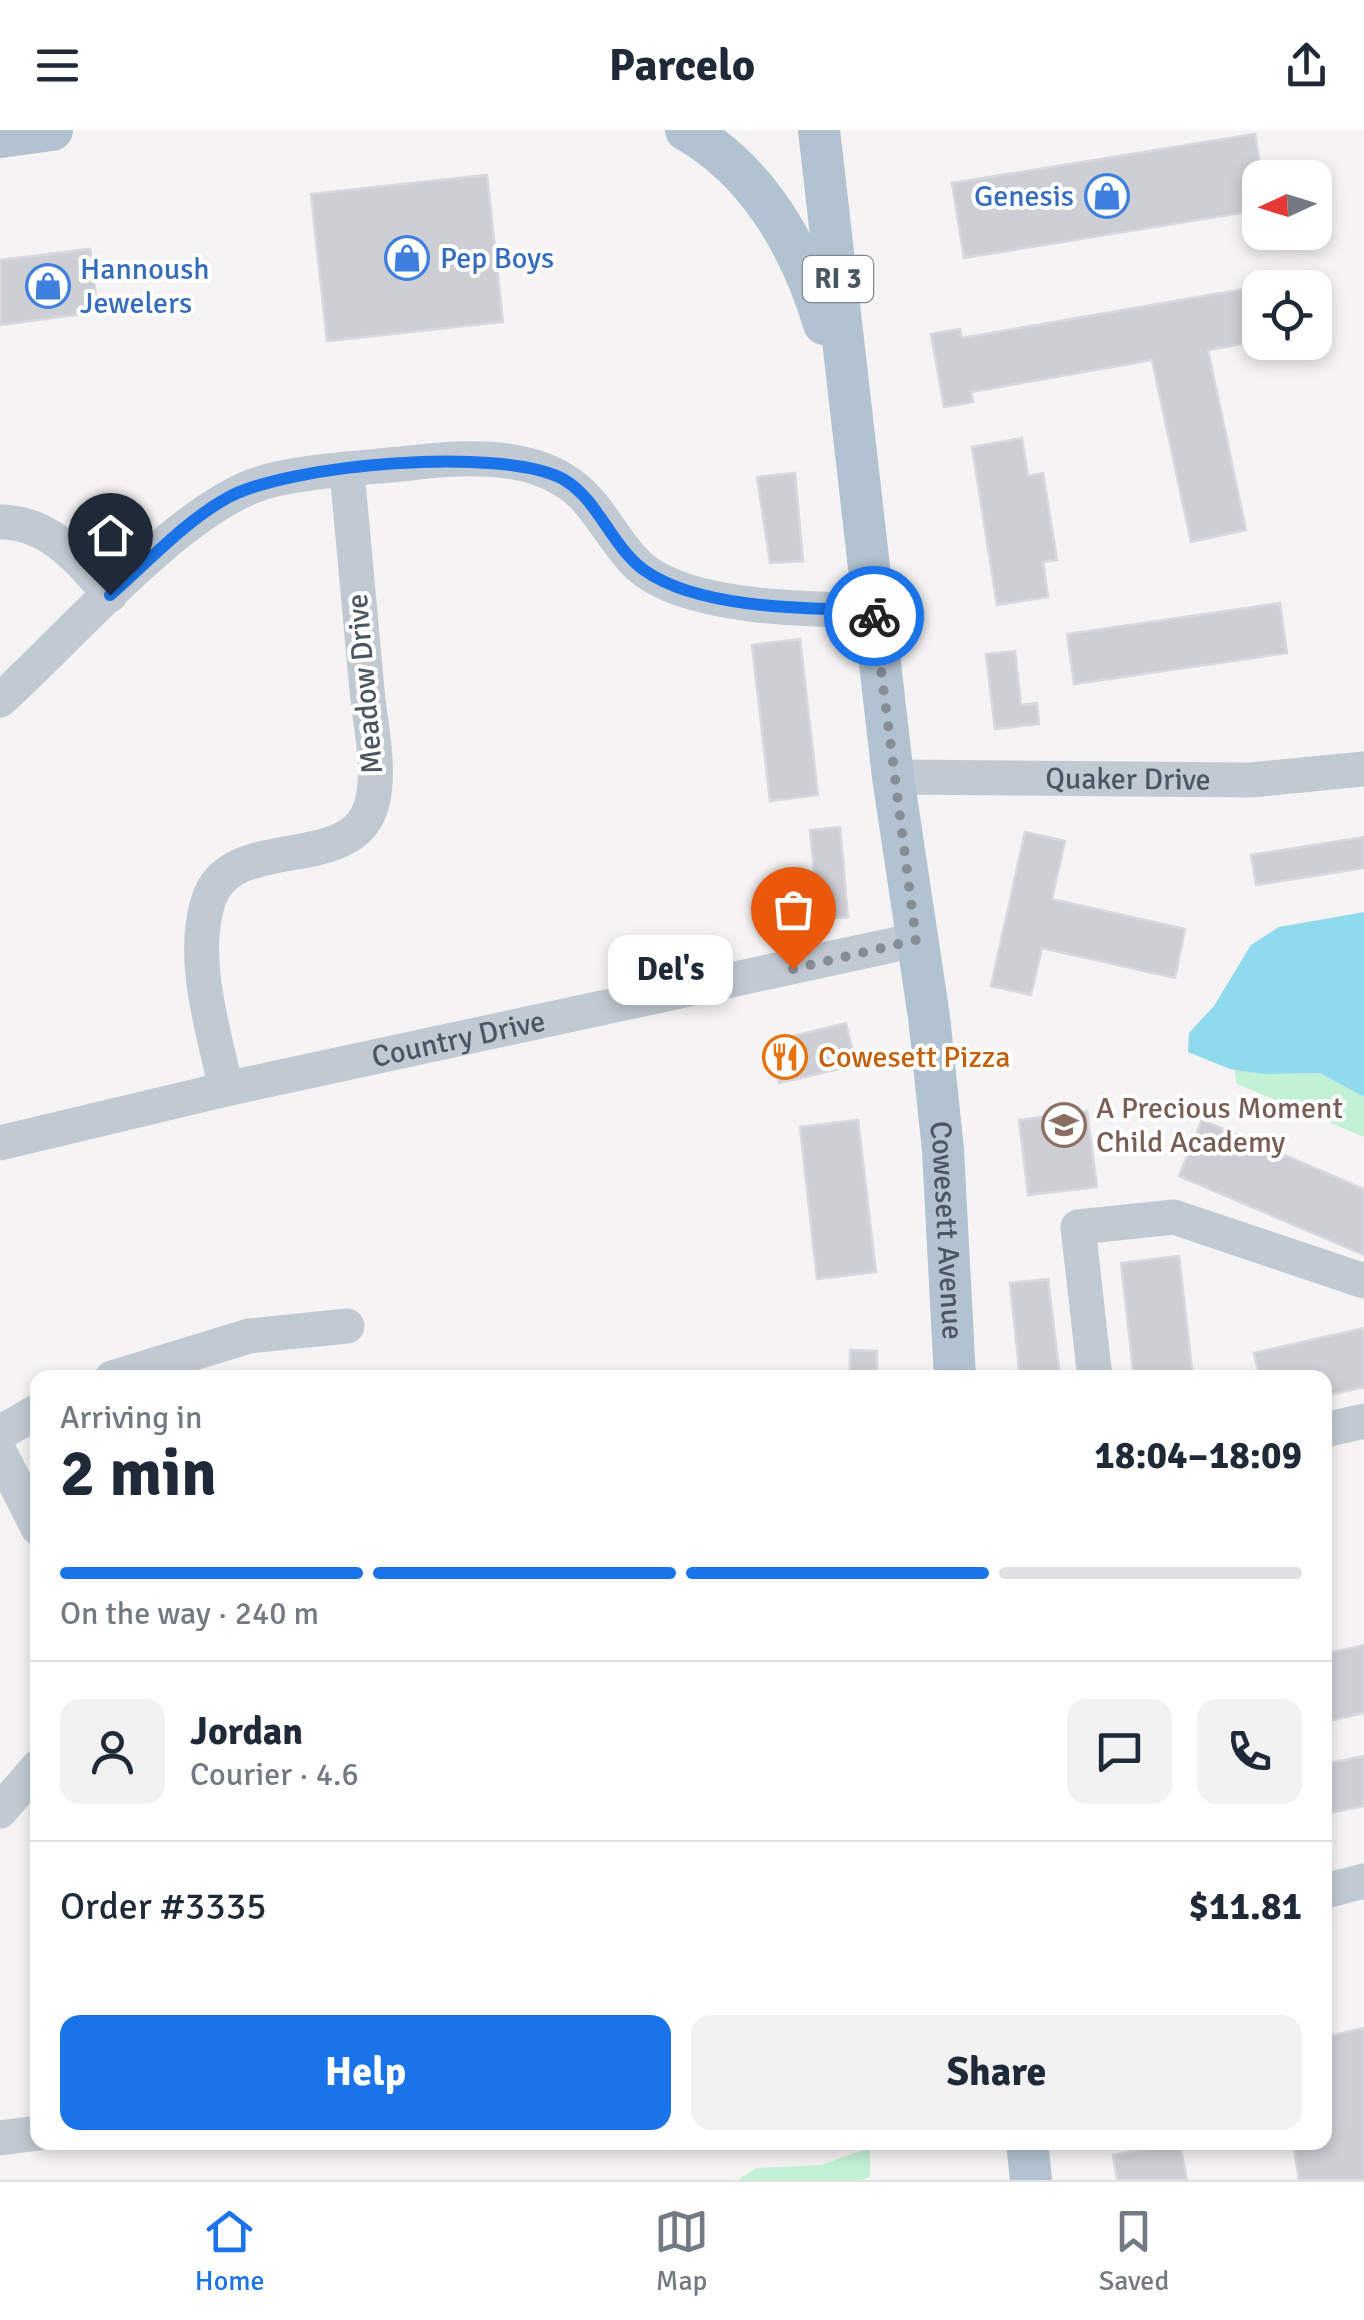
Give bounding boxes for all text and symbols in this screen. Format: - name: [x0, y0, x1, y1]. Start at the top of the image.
- icon: menu: [30, 38, 85, 93]
- text: Parcelo: [609, 38, 755, 93]
- icon: share: [1279, 38, 1334, 93]
- north arrow: [1242, 160, 1332, 250]
- map controls: [1242, 160, 1332, 360]
- shop icon: Genesis: [1084, 173, 1130, 219]
- place label: Genesis: [974, 178, 1074, 215]
- shop icon: Pep Boys: [384, 235, 430, 281]
- place label: Pep Boys: [440, 240, 554, 277]
- place label: Hannoush Jewelers: [80, 251, 210, 322]
- road number: RI 3: [803, 256, 873, 302]
- shop icon: Hannoush Jewelers: [25, 263, 71, 309]
- button: locate: [1242, 270, 1332, 360]
- pin: [68, 493, 153, 596]
- icon: home: [83, 508, 138, 563]
- courier: [824, 566, 924, 666]
- icon: bike: [847, 589, 902, 644]
- street label: Meadow Drive: [339, 592, 391, 776]
- street label: Quaker Drive: [1045, 760, 1211, 798]
- pin: [751, 867, 836, 970]
- icon: bag: [766, 882, 821, 937]
- callout: Del's: [608, 934, 733, 1004]
- text: Del's: [637, 950, 704, 989]
- street label: Country Drive: [368, 1002, 548, 1076]
- restaurant icon: Cowesett Pizza: [762, 1034, 808, 1080]
- place label: Cowesett Pizza: [818, 1039, 1010, 1076]
- place label: A Precious Moment Child Academy: [1096, 1090, 1343, 1161]
- school or university icon: A Precious Moment Child Academy: [1041, 1102, 1087, 1148]
- street label: Cowesett Avenue: [922, 1119, 971, 1341]
- text: Arriving in: [60, 1398, 202, 1437]
- text: 18:04–18:09: [1094, 1432, 1302, 1479]
- text: 2 min: [60, 1434, 217, 1514]
- text: On the way · 240 m: [60, 1594, 319, 1633]
- button: person: [60, 1699, 165, 1804]
- button: chat: [1067, 1699, 1172, 1804]
- button: phone: [1197, 1699, 1302, 1804]
- text: Jordan: [190, 1708, 303, 1755]
- text: Courier · 4.6: [190, 1755, 359, 1794]
- text: Order #3335: [60, 1883, 267, 1930]
- text: $11.81: [1189, 1883, 1302, 1930]
- button: Help: [60, 2015, 671, 2130]
- button: Share: [691, 2015, 1302, 2130]
- tab: Home: [195, 2204, 265, 2298]
- tab: Map: [654, 2204, 709, 2298]
- tab: Saved: [1099, 2204, 1169, 2298]

